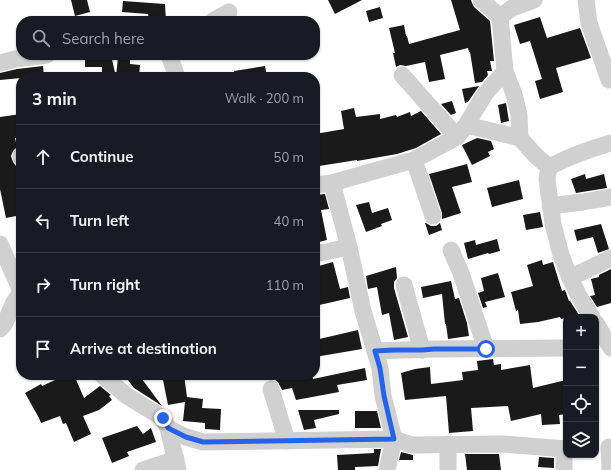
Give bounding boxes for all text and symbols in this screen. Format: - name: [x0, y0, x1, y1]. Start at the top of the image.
- search box: [16, 16, 320, 60]
- icon: search: [30, 27, 52, 49]
- text: Search here: [62, 29, 144, 48]
- text: 3 min: [32, 88, 77, 109]
- text: Walk · 200 m: [225, 90, 304, 106]
- icon: ahead: [32, 146, 54, 168]
- text: Continue: [70, 147, 133, 166]
- text: 50 m: [274, 149, 304, 165]
- icon: left: [32, 210, 54, 232]
- text: Turn left: [70, 211, 129, 230]
- text: 40 m: [274, 213, 304, 229]
- icon: right: [32, 274, 54, 296]
- text: Turn right: [70, 275, 140, 294]
- text: 110 m: [266, 277, 304, 293]
- map controls: [563, 314, 599, 458]
- button: +: [563, 314, 599, 350]
- icon: arrive: [32, 338, 54, 360]
- text: Arrive at destination: [70, 339, 217, 358]
- route start: [477, 340, 495, 358]
- button: −: [563, 350, 599, 386]
- button: locate: [563, 386, 599, 422]
- route end: [154, 409, 172, 427]
- button: layers: [563, 422, 599, 458]

